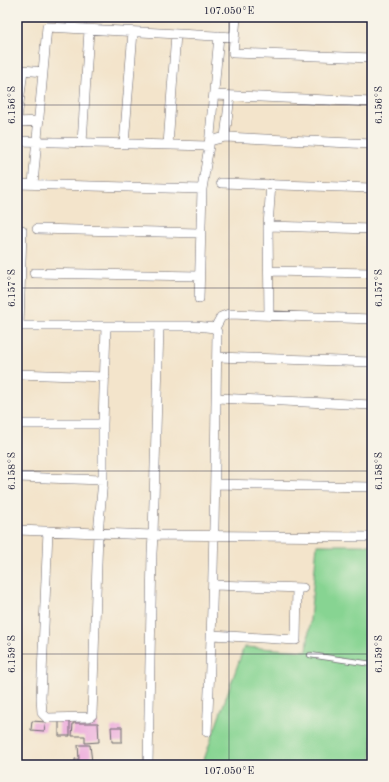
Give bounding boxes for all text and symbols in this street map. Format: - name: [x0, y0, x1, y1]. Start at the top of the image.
- text: 107.050°E: [204, 6, 254, 16]
- text: 6.156°S: [7, 86, 17, 124]
- text: 6.156°S: [374, 86, 384, 124]
- text: 6.157°S: [7, 269, 17, 307]
- text: 6.157°S: [374, 269, 384, 307]
- text: 6.158°S: [7, 452, 17, 490]
- text: 6.158°S: [374, 452, 384, 490]
- text: 6.159°S: [7, 635, 17, 673]
- text: 6.159°S: [374, 635, 384, 673]
- text: 107.050°E: [204, 766, 254, 776]

